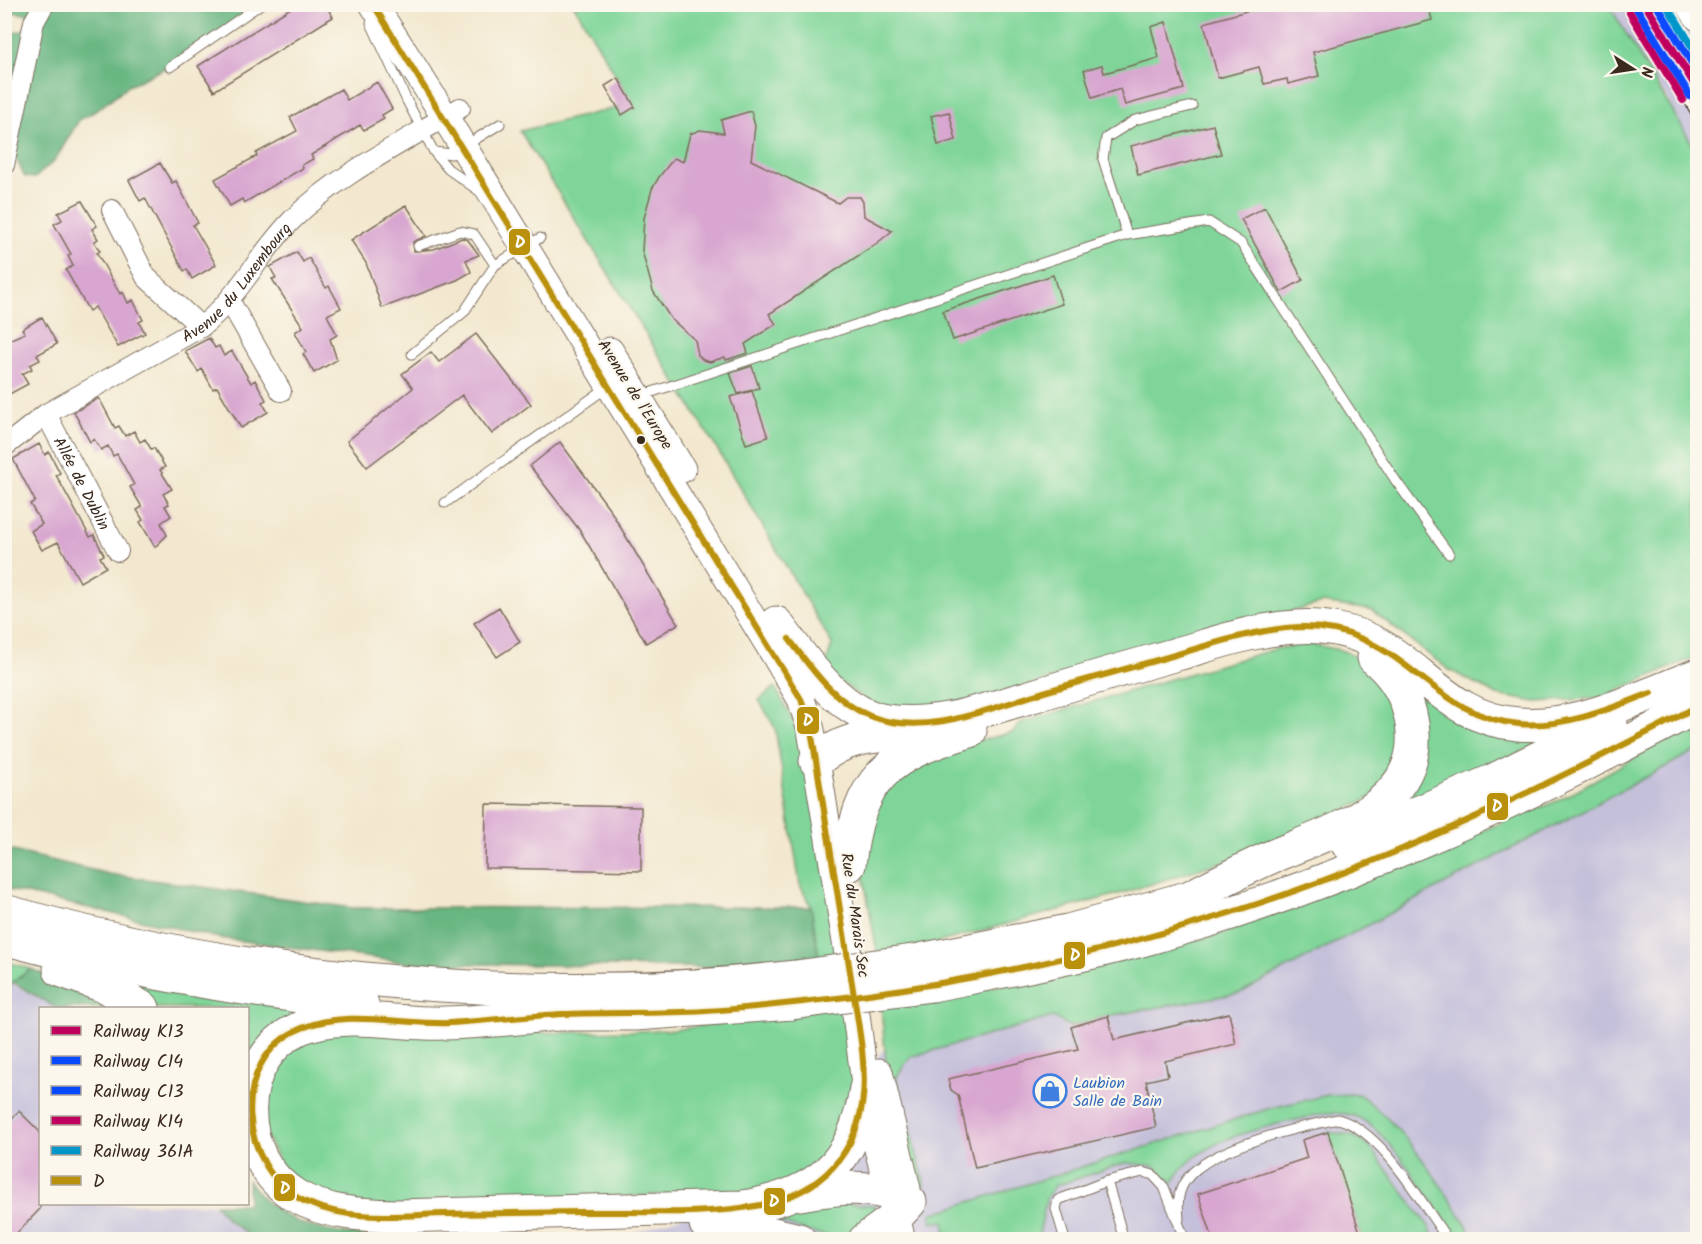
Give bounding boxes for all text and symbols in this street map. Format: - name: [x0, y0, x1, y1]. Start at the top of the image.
- north arrow: [1603, 39, 1663, 99]
- text: N: [1633, 64, 1659, 79]
- street label: Avenue du Luxembourg: [178, 217, 298, 349]
- line badge: D: [508, 228, 531, 256]
- text: D: [515, 231, 526, 256]
- street label: Avenue de l'Europe: [591, 335, 679, 455]
- street label: Allée de Dublin: [46, 433, 116, 535]
- unlabelled marker: [635, 434, 647, 446]
- line badge: D: [796, 706, 820, 735]
- text: D: [803, 709, 814, 734]
- line badge: D: [1486, 792, 1509, 821]
- text: D: [1492, 795, 1503, 820]
- street label: Rue du Marais Sec: [833, 851, 876, 979]
- line badge: D: [1063, 941, 1086, 970]
- text: D: [1070, 944, 1081, 969]
- legend: [39, 1007, 249, 1205]
- text: Railway K13: [93, 1018, 183, 1047]
- text: Railway C14: [93, 1048, 183, 1077]
- place label: Laubion Salle de Bain: [1073, 1071, 1162, 1114]
- shop icon: Laubion Salle de Bain: [1032, 1073, 1068, 1109]
- text: Railway C13: [93, 1078, 184, 1107]
- text: Railway K14: [93, 1108, 183, 1137]
- text: Railway 361A: [93, 1138, 194, 1167]
- text: D: [93, 1168, 105, 1197]
- line badge: D: [273, 1173, 296, 1202]
- text: D: [280, 1177, 291, 1202]
- line badge: D: [763, 1187, 786, 1216]
- text: D: [769, 1190, 780, 1215]

